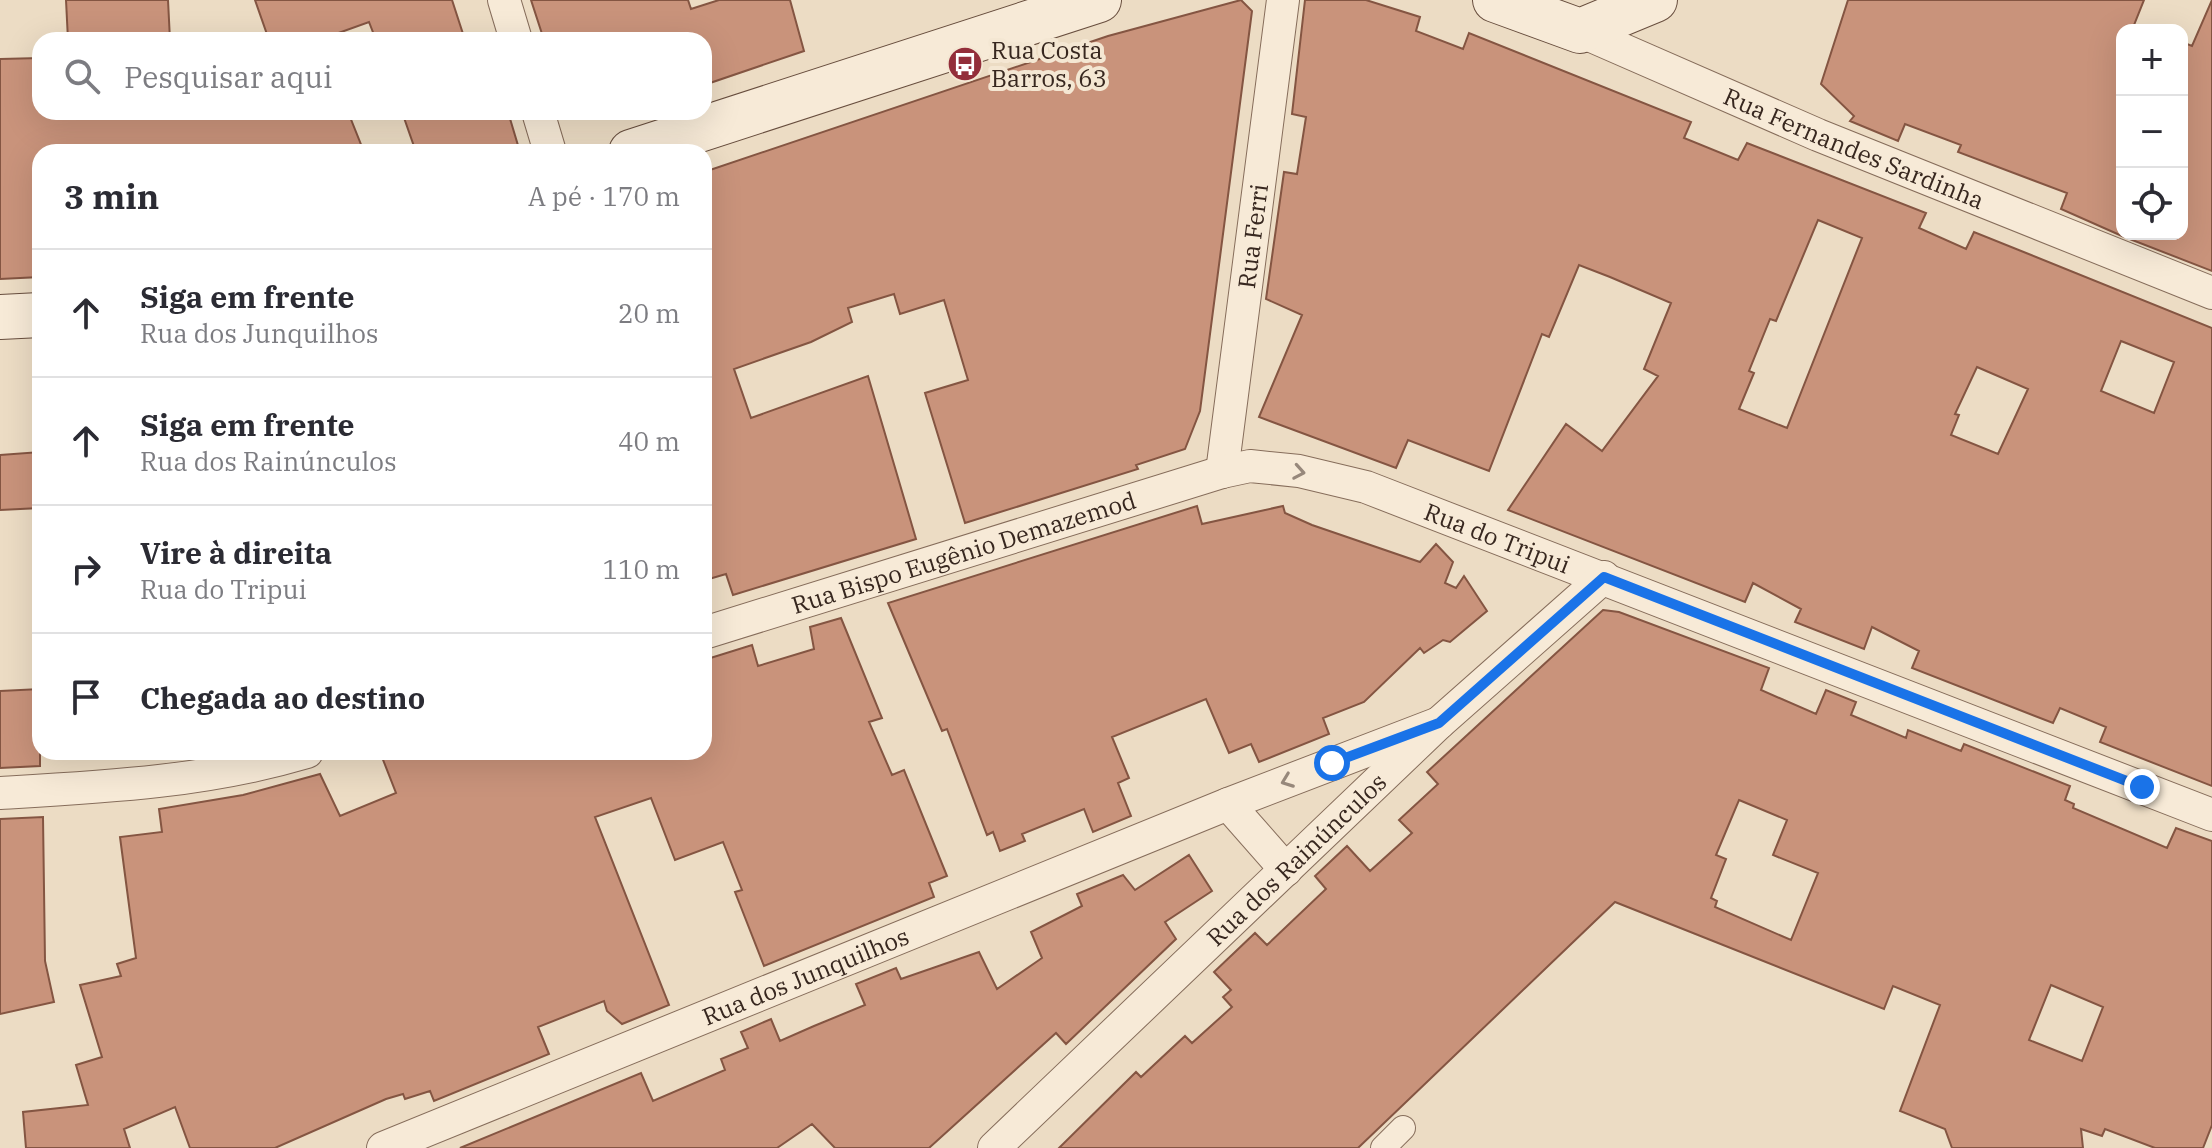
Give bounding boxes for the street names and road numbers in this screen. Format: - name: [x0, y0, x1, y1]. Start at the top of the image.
- street label: Rua Fernandes Sardinha: [1719, 80, 1989, 216]
- street label: Rua Ferri: [1230, 182, 1275, 290]
- street label: Rua Bispo Eugênio Demazemod: [788, 484, 1140, 621]
- street label: Rua do Tripui: [1420, 495, 1575, 581]
- street label: Rua dos Rainúnculos: [1200, 766, 1393, 953]
- street label: Rua dos Junquilhos: [697, 920, 913, 1032]

